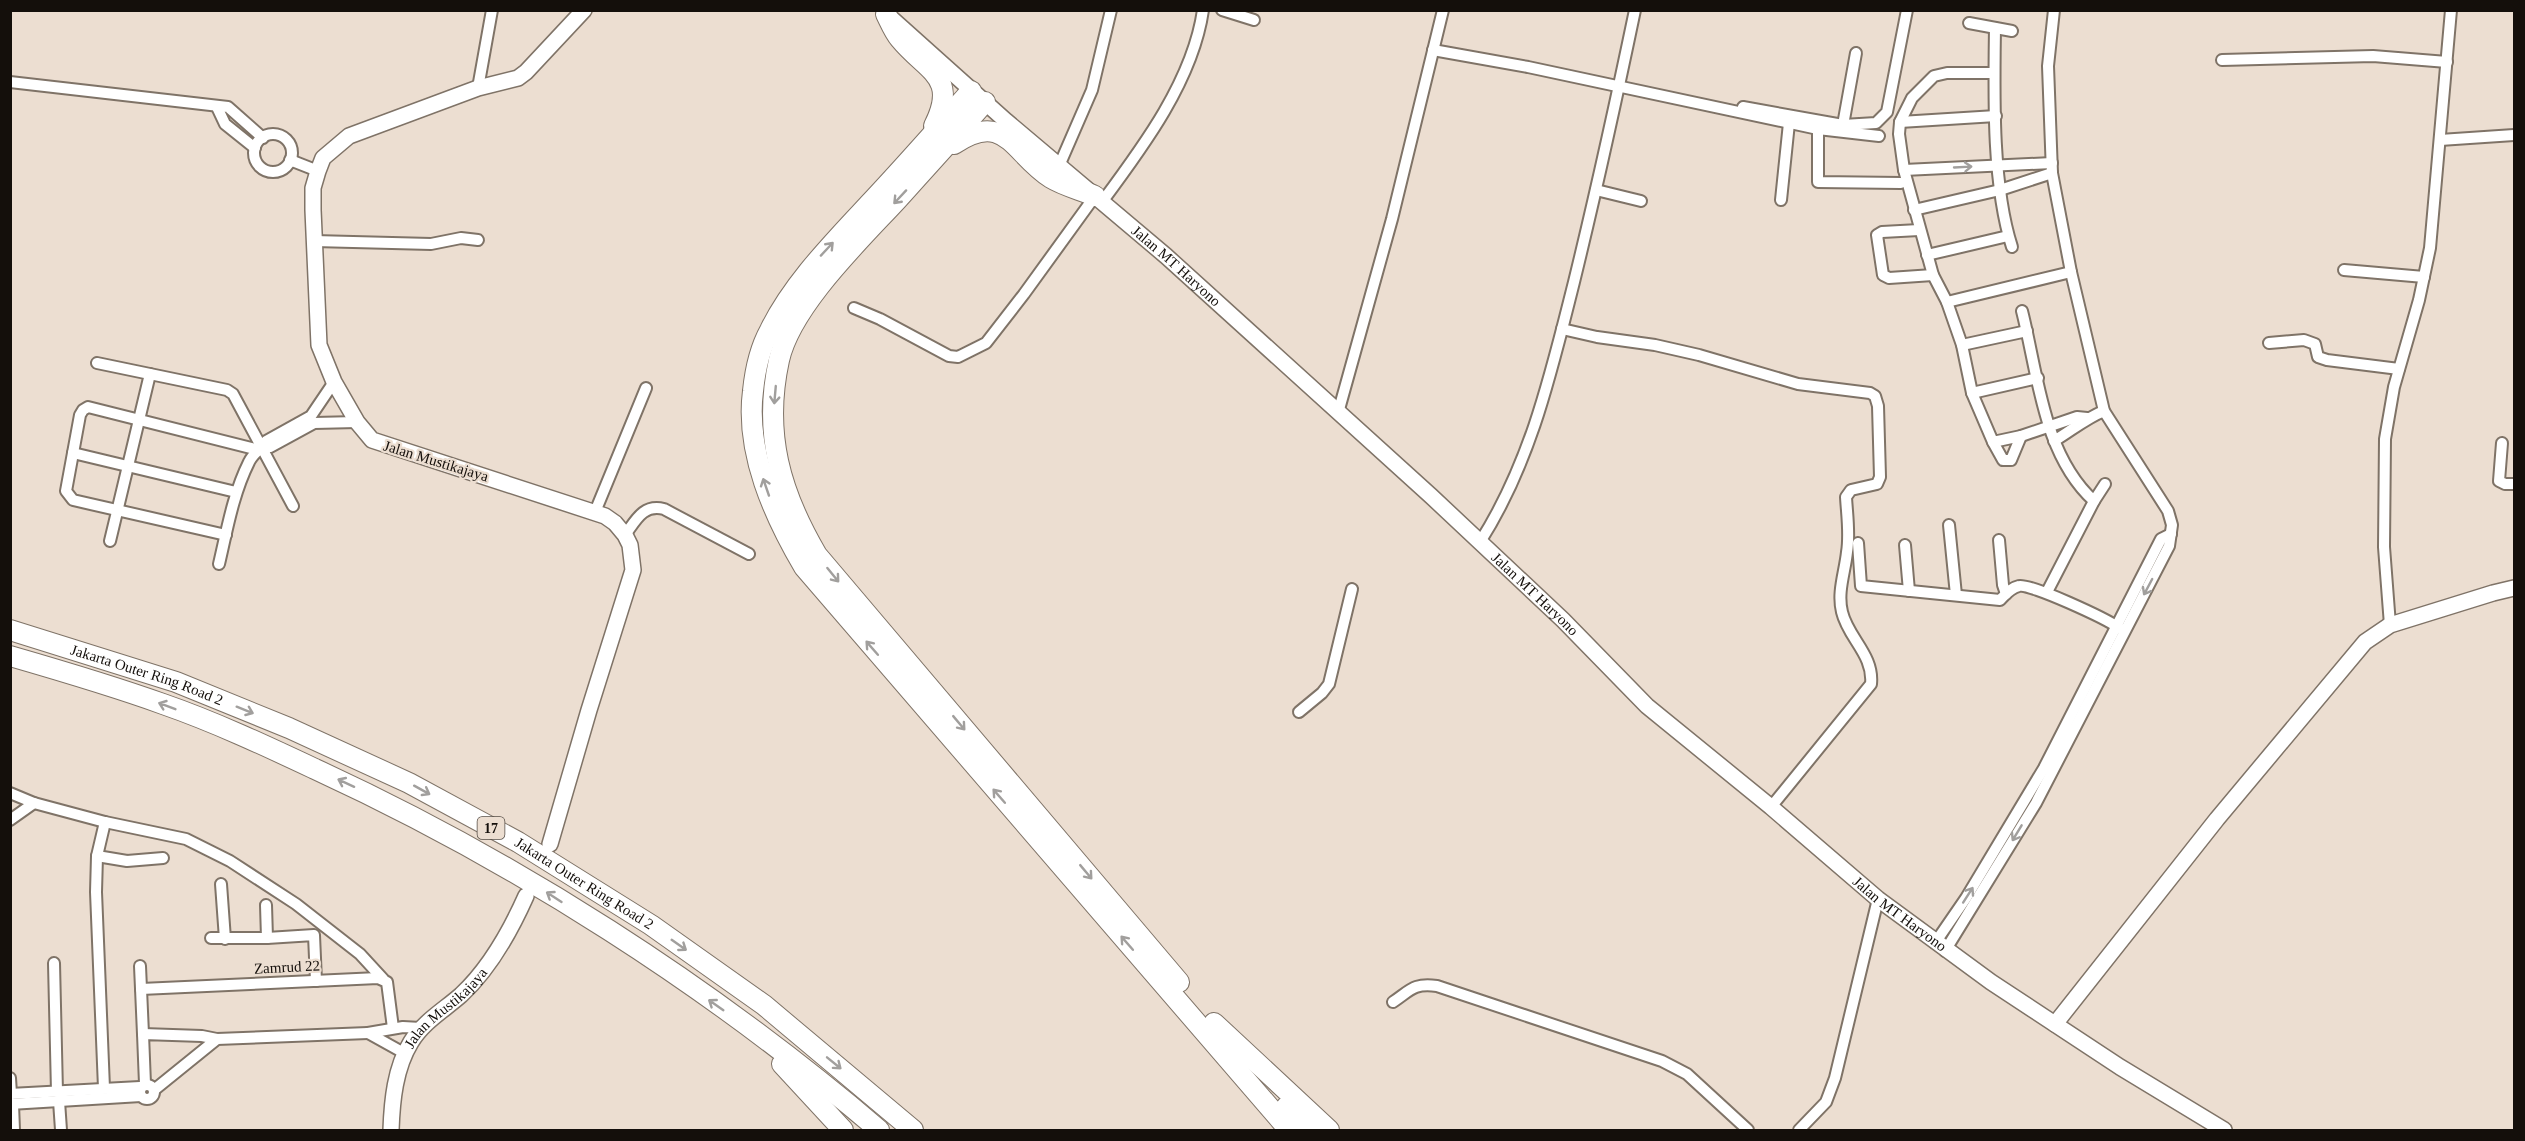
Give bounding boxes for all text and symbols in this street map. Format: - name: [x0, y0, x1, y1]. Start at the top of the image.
- one-way arrow: [1952, 162, 1972, 173]
- one-way arrow: [893, 189, 907, 204]
- street label: Jalan MT Haryono: [1129, 223, 1224, 309]
- one-way arrow: [820, 242, 834, 257]
- one-way arrow: [769, 384, 780, 404]
- street label: Jalan Mustikajaya: [382, 437, 491, 485]
- one-way arrow: [760, 478, 771, 497]
- street label: Jalan MT Haryono: [1488, 549, 1581, 639]
- one-way arrow: [827, 566, 840, 582]
- one-way arrow: [2142, 578, 2154, 595]
- street label: Jakarta Outer Ring Road 2: [69, 641, 225, 708]
- one-way arrow: [865, 641, 879, 656]
- one-way arrow: [159, 699, 177, 710]
- one-way arrow: [235, 705, 253, 716]
- one-way arrow: [953, 715, 966, 731]
- one-way arrow: [338, 777, 356, 788]
- one-way arrow: [413, 784, 430, 796]
- one-way arrow: [993, 788, 1006, 804]
- road number: 17: [478, 817, 504, 839]
- one-way arrow: [2011, 824, 2023, 841]
- street label: Jakarta Outer Ring Road 2: [512, 834, 656, 933]
- one-way arrow: [1079, 864, 1093, 879]
- street label: Jalan MT Haryono: [1850, 873, 1950, 955]
- one-way arrow: [1962, 887, 1974, 904]
- one-way arrow: [546, 891, 563, 903]
- one-way arrow: [1120, 936, 1134, 951]
- one-way arrow: [671, 939, 687, 951]
- street label: Zamrud 22: [254, 957, 320, 977]
- street label: Jalan Mustikajaya: [401, 964, 490, 1051]
- one-way arrow: [709, 999, 725, 1011]
- one-way arrow: [826, 1056, 842, 1069]

